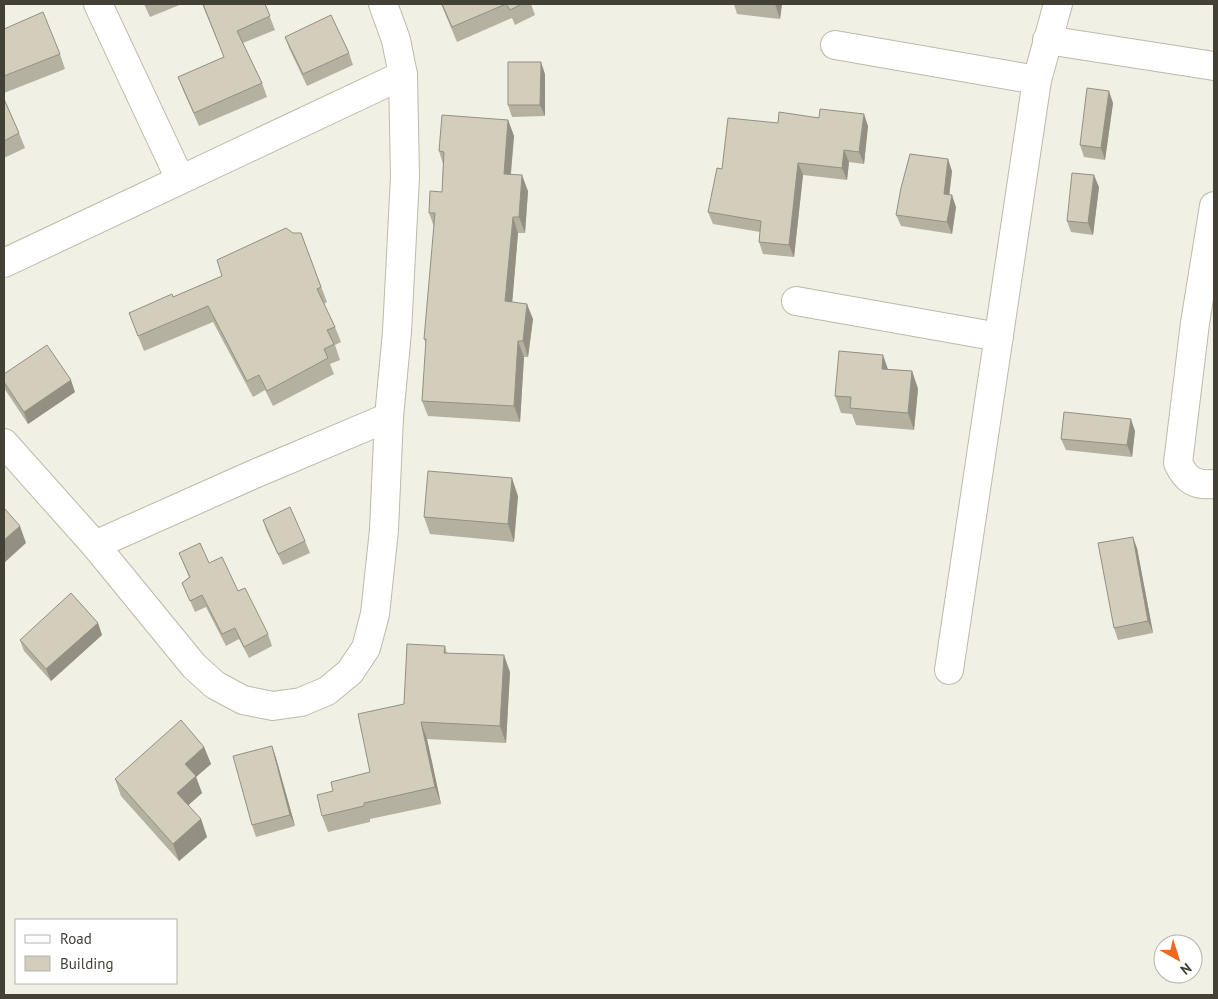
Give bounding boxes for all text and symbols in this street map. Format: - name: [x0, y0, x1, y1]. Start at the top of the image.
- legend: [15, 919, 178, 984]
- text: Road: [60, 929, 92, 948]
- north arrow: [1153, 934, 1203, 984]
- text: Building: [60, 954, 114, 973]
- text: N: [1177, 959, 1195, 979]

